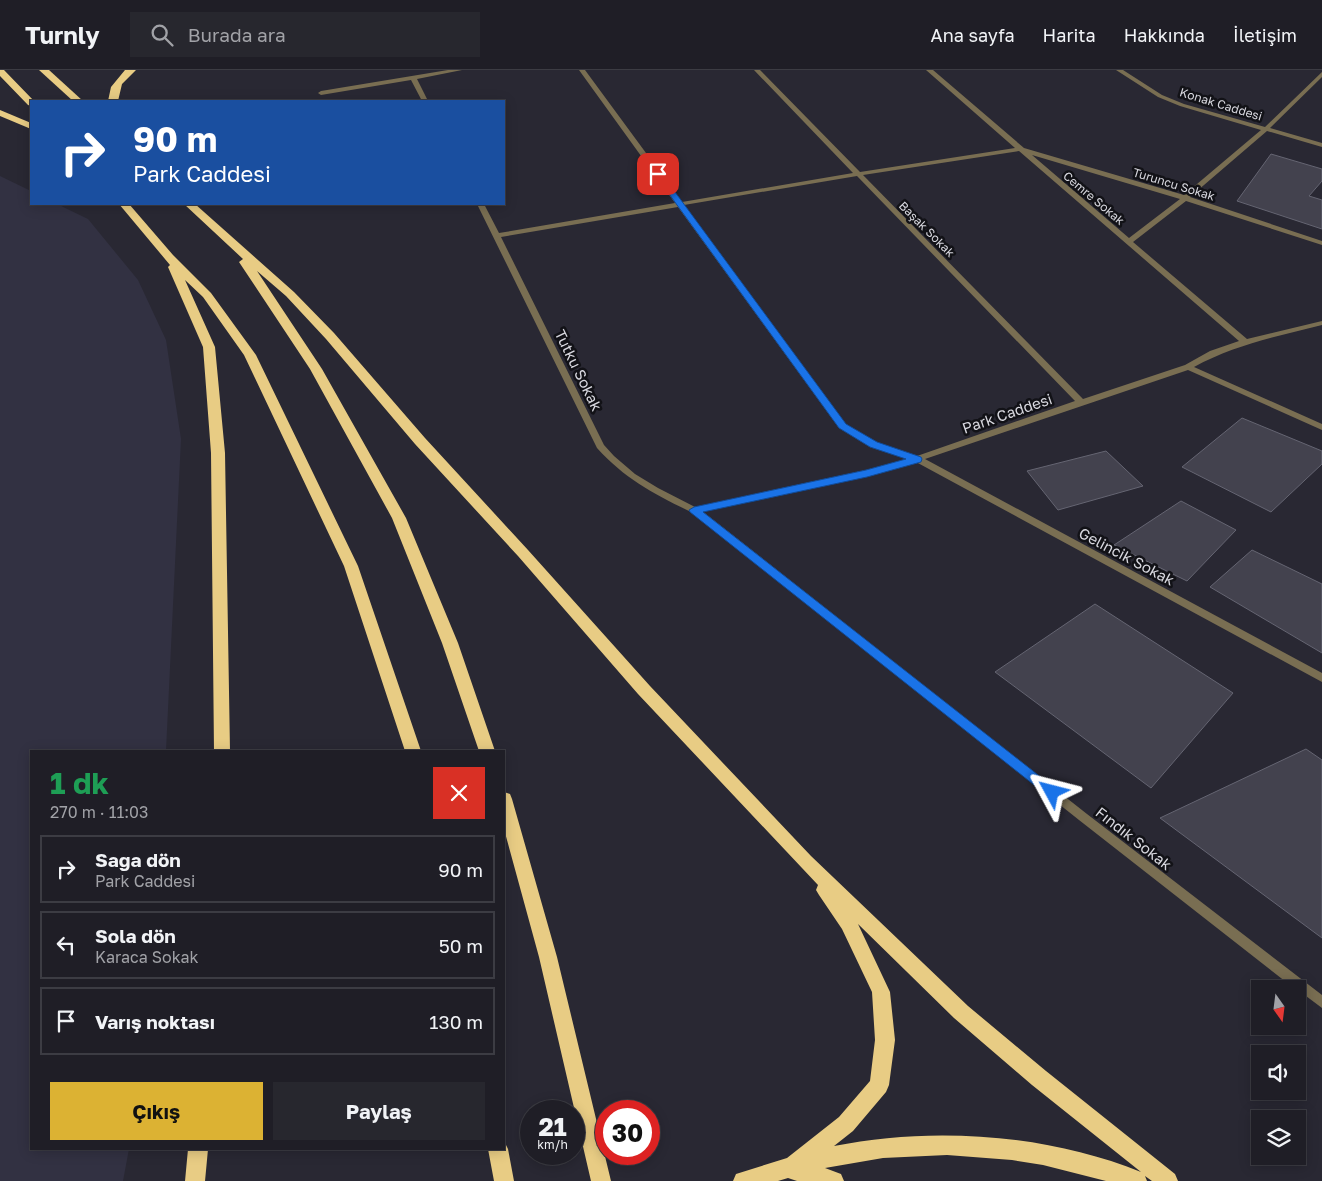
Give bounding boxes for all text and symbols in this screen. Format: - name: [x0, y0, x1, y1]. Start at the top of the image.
- search box: [130, 12, 480, 57]
- text: Turnly: [25, 20, 100, 49]
- icon: search: [148, 21, 176, 49]
- text: Burada ara: [188, 23, 286, 46]
- text: Ana sayfa: [931, 24, 1015, 46]
- text: Harita: [1043, 24, 1096, 46]
- text: Hakkında: [1124, 24, 1205, 46]
- text: İletişim: [1233, 24, 1297, 46]
- street label: Konak Caddesi: [1178, 84, 1264, 124]
- text: 90 m: [133, 118, 217, 160]
- icon: right: [50, 120, 115, 185]
- pin: [637, 153, 679, 195]
- text: Park Caddesi: [133, 160, 271, 187]
- icon: arrive: [644, 160, 672, 188]
- street label: Turuncu Sokak: [1131, 164, 1217, 204]
- street label: Cemre Sokak: [1060, 168, 1128, 228]
- street label: Başak Sokak: [896, 198, 958, 260]
- street label: Tutku Sokak: [552, 326, 607, 414]
- street label: Park Caddesi: [960, 389, 1054, 437]
- street label: Gelincik Sokak: [1076, 523, 1178, 589]
- text: 1 dk: [50, 765, 109, 801]
- position arrow: [1025, 765, 1077, 817]
- button: close: [433, 767, 485, 819]
- text: 270 m · 11:03: [50, 802, 148, 822]
- street label: Fındık Sokak: [1092, 803, 1176, 874]
- text: Sağa dön: [95, 848, 181, 871]
- icon: right: [52, 855, 80, 883]
- text: 90 m: [438, 858, 483, 881]
- text: Park Caddesi: [95, 871, 195, 891]
- text: Sola dön: [95, 924, 176, 947]
- icon: left: [52, 931, 80, 959]
- text: 50 m: [439, 934, 483, 957]
- text: Karaca Sokak: [95, 947, 199, 967]
- north arrow: [1251, 980, 1306, 1035]
- map controls: [1251, 980, 1306, 1165]
- icon: arrive: [52, 1007, 80, 1035]
- text: Varış noktası: [95, 1010, 215, 1033]
- text: 130 m: [429, 1010, 483, 1033]
- button: sound: [1251, 1045, 1306, 1100]
- button: Çıkış: [50, 1082, 263, 1140]
- button: Paylaş: [273, 1082, 485, 1140]
- speed limit sign: 30: [595, 1100, 660, 1165]
- button: layers: [1251, 1110, 1306, 1165]
- text: 21: [538, 1111, 567, 1142]
- text: km/h: [537, 1137, 568, 1152]

